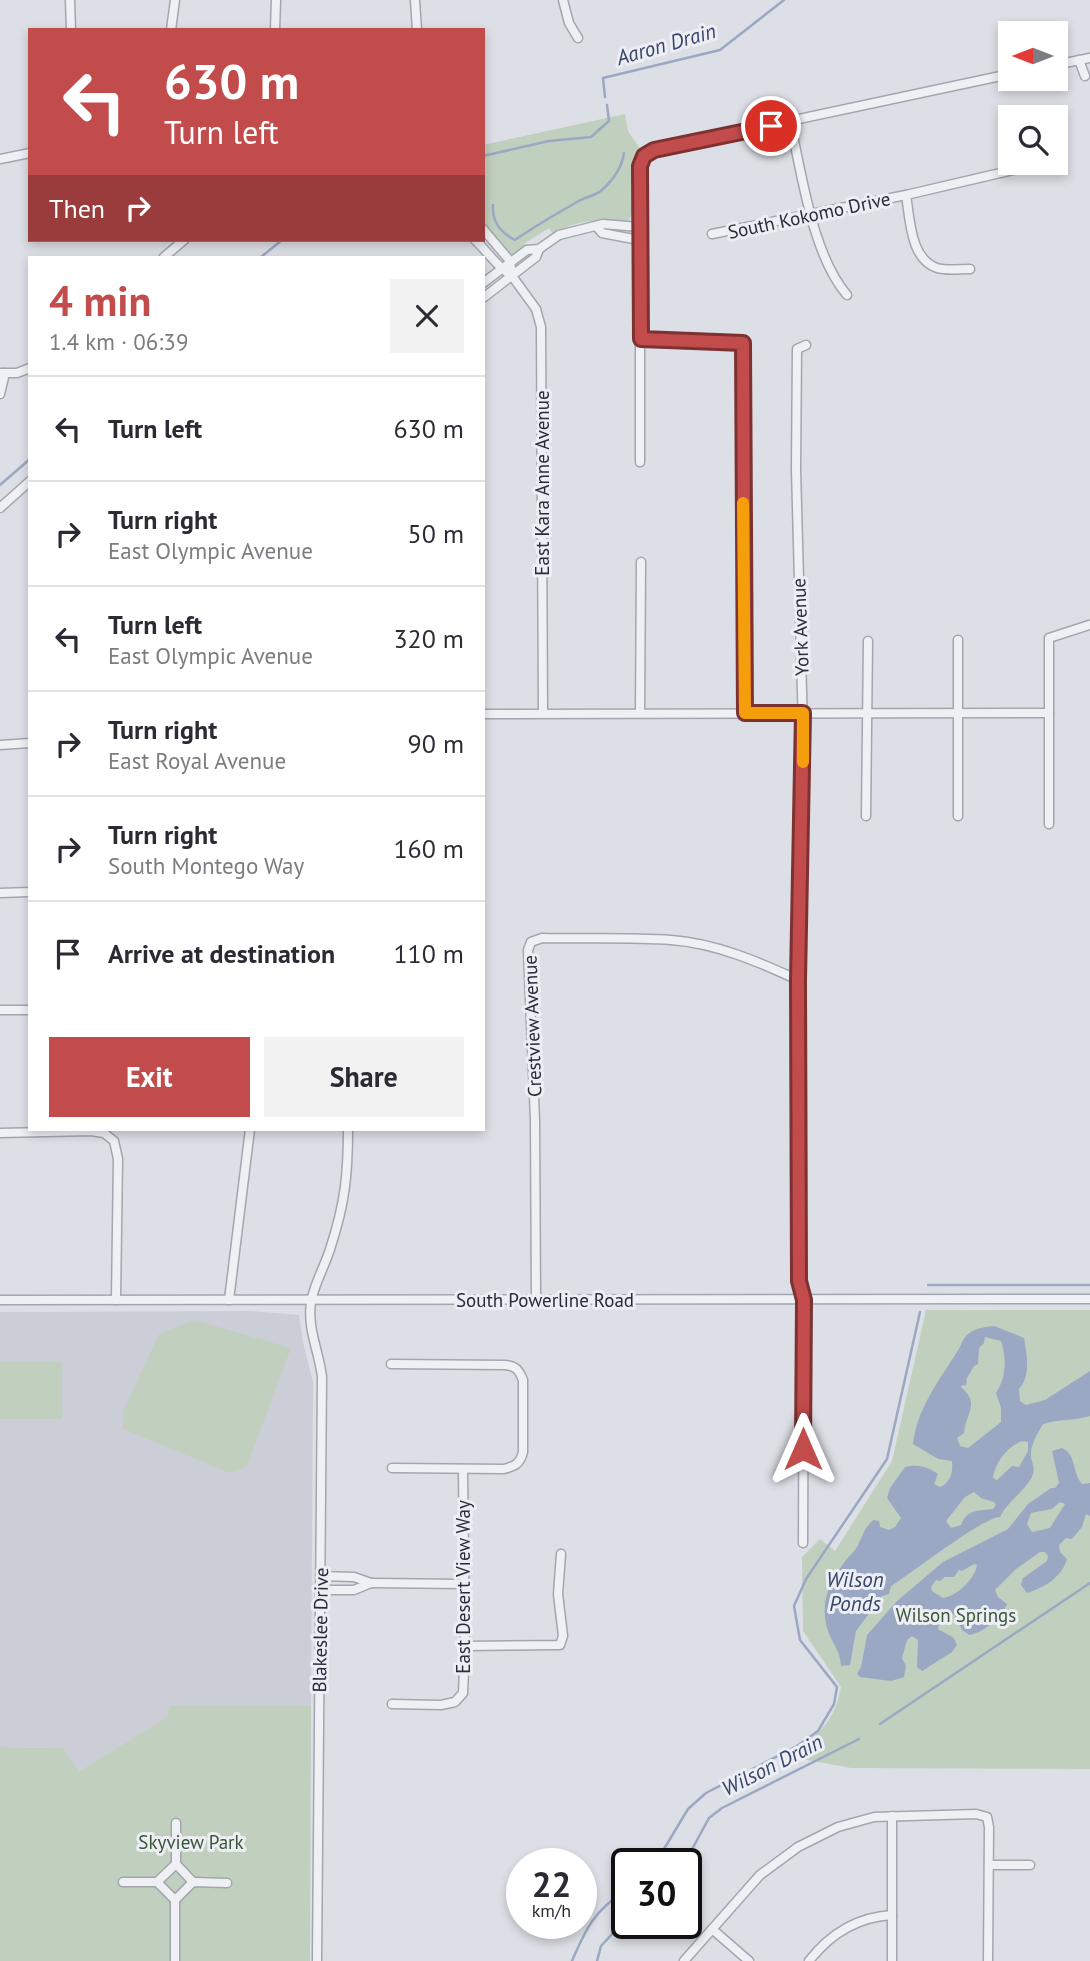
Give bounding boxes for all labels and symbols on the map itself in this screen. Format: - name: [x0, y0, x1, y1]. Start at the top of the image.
- water label: Aaron Drain: [612, 17, 719, 71]
- north arrow: [998, 21, 1068, 91]
- pin: [741, 96, 801, 156]
- street label: South Kokomo Drive: [726, 186, 892, 244]
- street label: East Kara Anne Avenue: [530, 390, 554, 576]
- street label: York Avenue: [786, 578, 814, 676]
- street label: Crestview Avenue: [518, 955, 546, 1097]
- street label: South Powerline Road: [456, 1288, 634, 1312]
- position arrow: [766, 1412, 840, 1486]
- street label: East Desert View Way: [451, 1500, 475, 1674]
- water label: Wilson Ponds: [826, 1566, 884, 1617]
- street label: Blakeslee Drive: [307, 1567, 333, 1693]
- park label: Wilson Springs: [896, 1603, 1016, 1627]
- water label: Wilson Drain: [717, 1728, 827, 1802]
- park label: Skyview Park: [138, 1830, 244, 1854]
- speed limit sign: 30: [611, 1848, 702, 1939]

